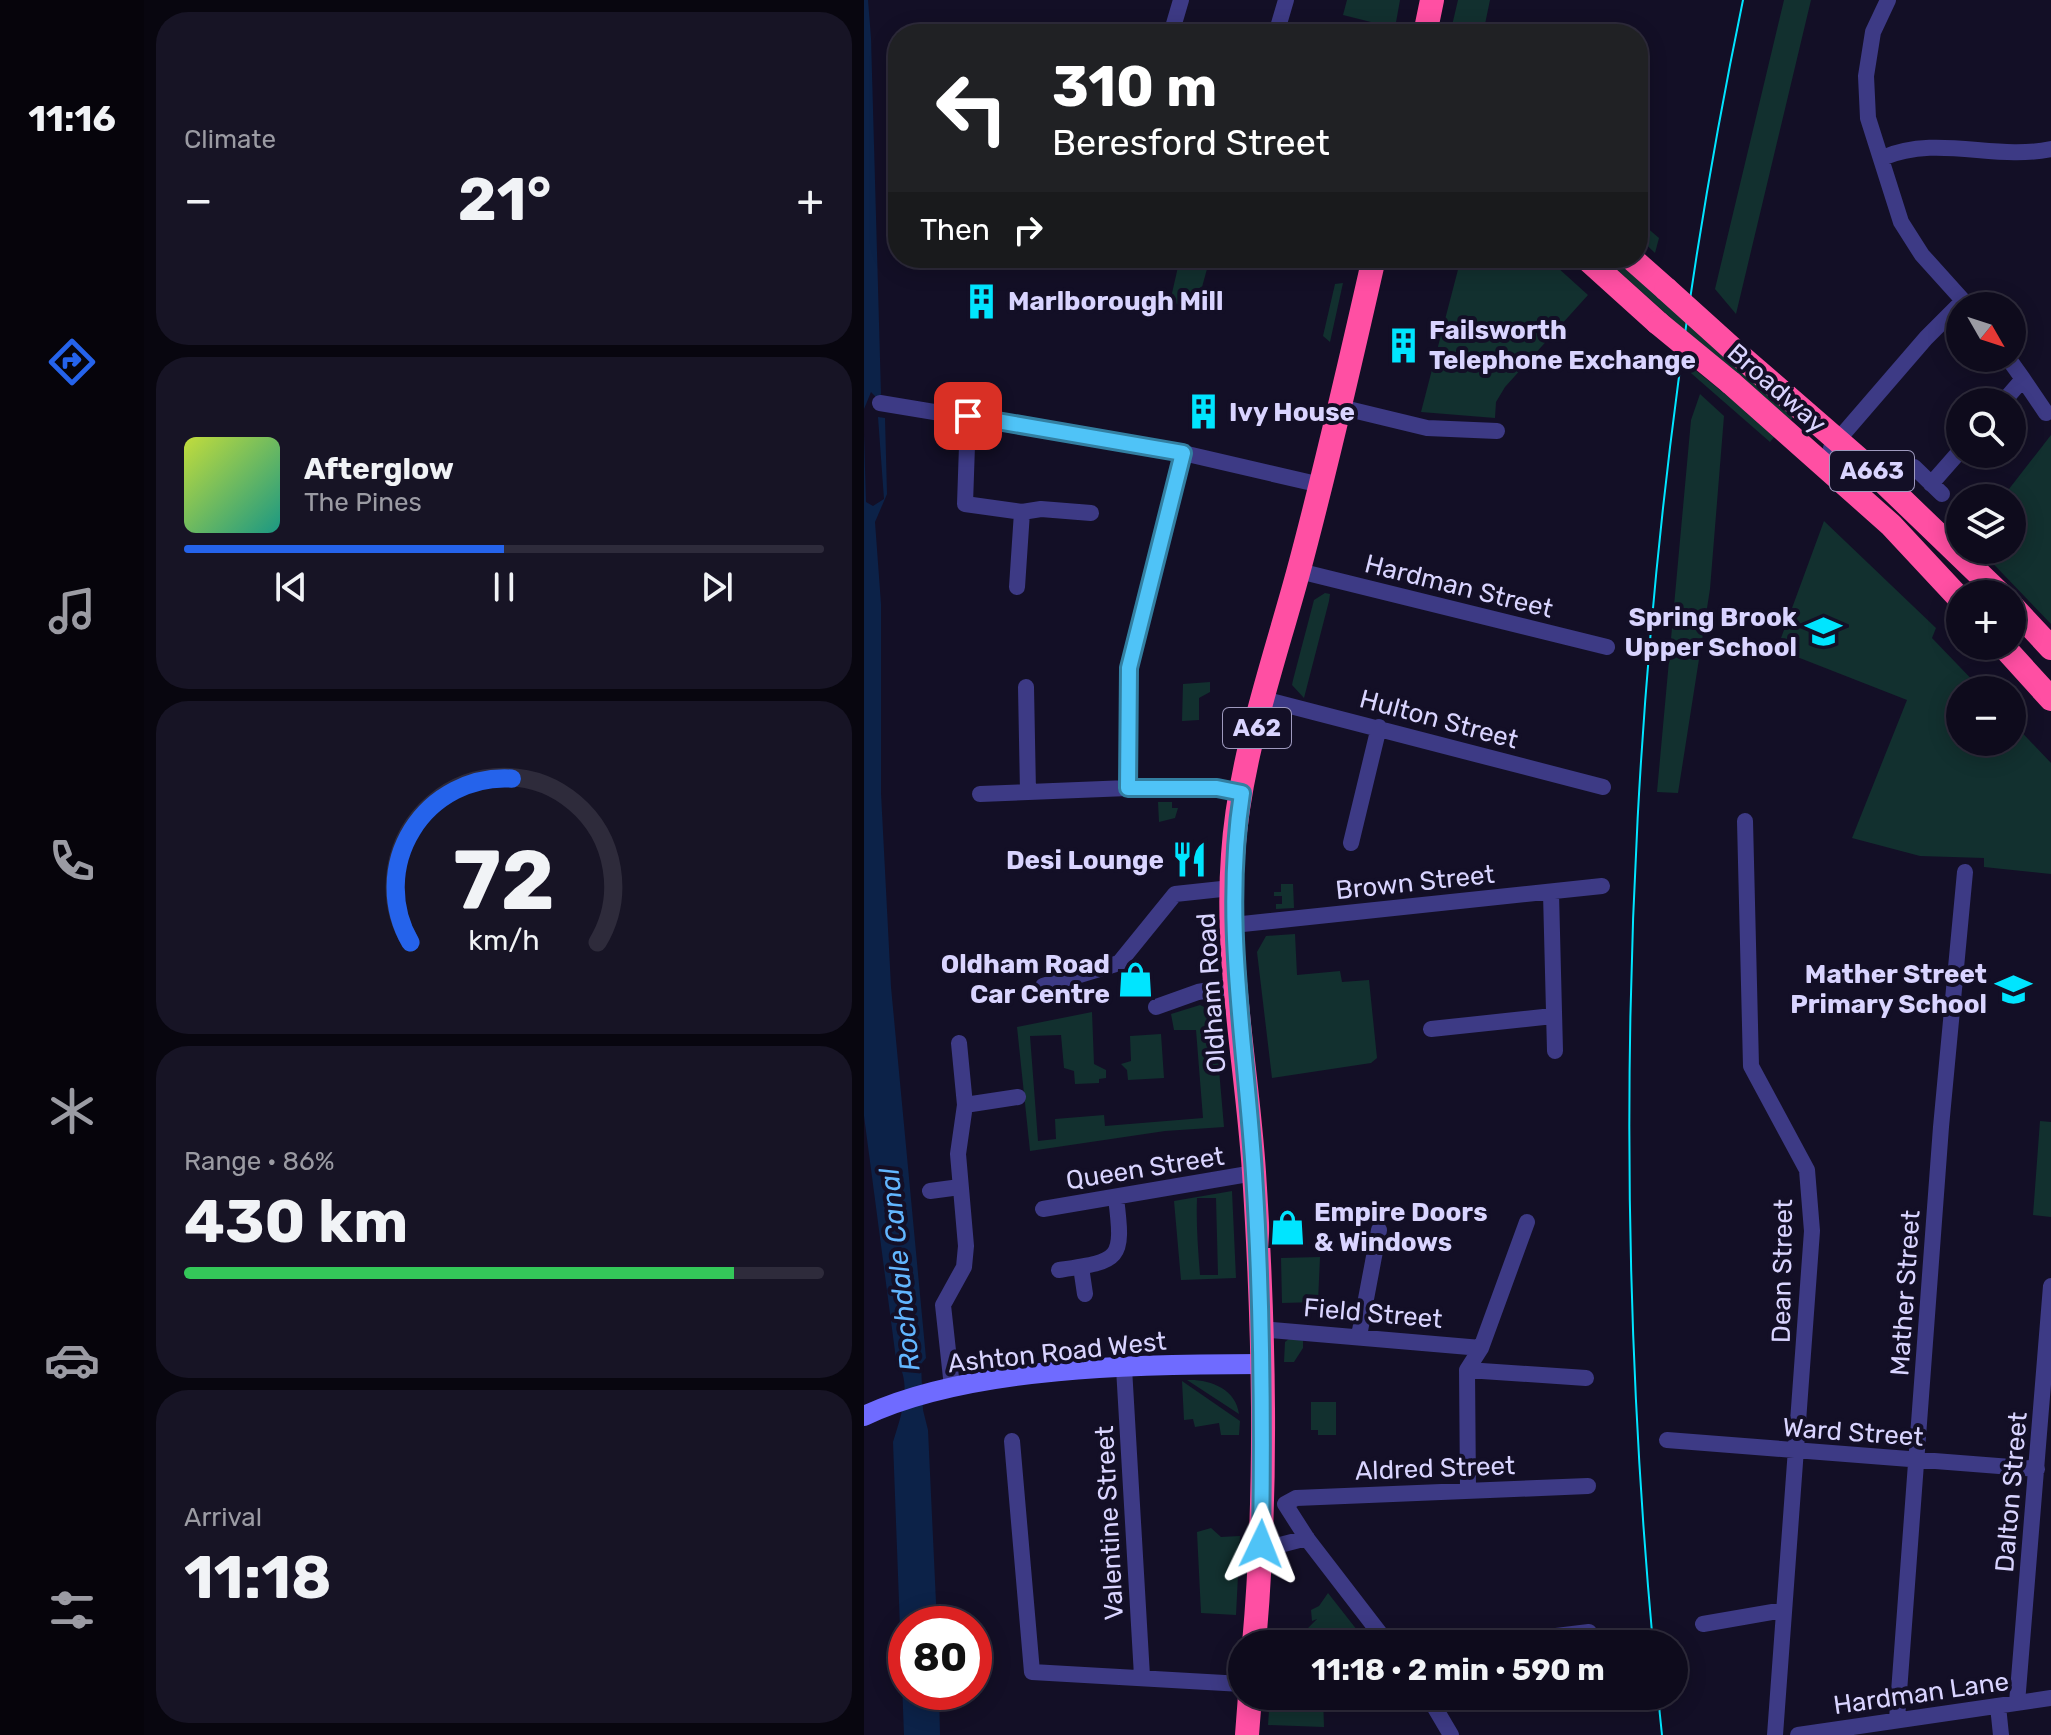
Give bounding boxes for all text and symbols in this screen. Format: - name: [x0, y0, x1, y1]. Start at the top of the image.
- text: 310 m: [1052, 54, 1217, 120]
- icon: left: [920, 56, 1024, 160]
- text: 11:16: [28, 97, 116, 140]
- text: Beresford Street: [1052, 121, 1330, 164]
- text: Climate: [184, 124, 276, 155]
- text: 21°: [458, 164, 551, 235]
- text: −: [184, 174, 213, 226]
- text: +: [797, 174, 824, 226]
- icon: right: [1006, 208, 1050, 252]
- text: Then: [920, 212, 990, 248]
- building icon: Marlborough Mill: [963, 282, 1001, 320]
- place label: Marlborough Mill: [1008, 286, 1223, 317]
- north arrow: [1946, 292, 2026, 372]
- map controls: [1946, 292, 2026, 756]
- place label: Failsworth Telephone Exchange: [1429, 315, 1696, 376]
- building icon: Failsworth Telephone Exchange: [1384, 326, 1422, 364]
- icon: directions: [44, 334, 100, 390]
- street label: Broadway: [1721, 337, 1832, 440]
- pin: [934, 382, 1002, 450]
- button: search: [1946, 388, 2026, 468]
- building icon: Ivy House: [1184, 393, 1222, 431]
- icon: arrive: [946, 394, 990, 438]
- place label: Ivy House: [1229, 397, 1355, 428]
- text: Afterglow: [304, 451, 454, 487]
- road number: A663: [1830, 451, 1914, 491]
- button: layers: [1946, 484, 2026, 564]
- text: The Pines: [304, 487, 422, 518]
- street label: Hardman Street: [1362, 548, 1556, 625]
- icon: previous: [269, 565, 313, 609]
- icon: pause: [482, 565, 526, 609]
- icon: next: [695, 565, 739, 609]
- button: +: [1946, 580, 2026, 660]
- icon: music: [44, 583, 100, 639]
- place label: Spring Brook Upper School: [1624, 602, 1798, 663]
- school or university icon: Spring Brook Upper School: [1804, 613, 1842, 651]
- button: −: [1946, 676, 2026, 756]
- street label: Hulton Street: [1356, 683, 1522, 756]
- road number: A62: [1223, 708, 1291, 748]
- text: 72: [453, 831, 555, 930]
- icon: phone: [44, 833, 100, 889]
- restaurant icon: Desi Lounge: [1171, 841, 1209, 879]
- place label: Desi Lounge: [1006, 845, 1164, 876]
- street label: Brown Street: [1334, 859, 1496, 906]
- street label: Oldham Road: [1190, 912, 1233, 1074]
- text: km/h: [468, 924, 540, 958]
- place label: Oldham Road Car Centre: [941, 949, 1110, 1010]
- place label: Mather Street Primary School: [1790, 959, 1987, 1020]
- shop icon: Oldham Road Car Centre: [1117, 960, 1155, 998]
- school or university icon: Mather Street Primary School: [1994, 970, 2032, 1008]
- icon: climate: [44, 1083, 100, 1139]
- street label: Queen Street: [1064, 1141, 1226, 1196]
- text: Range · 86%: [184, 1146, 335, 1177]
- water label: Rochdale Canal: [872, 1165, 927, 1373]
- text: 430 km: [184, 1186, 408, 1257]
- place label: Empire Doors & Windows: [1314, 1197, 1488, 1258]
- street label: Dean Street: [1766, 1199, 1799, 1343]
- shop icon: Empire Doors & Windows: [1269, 1208, 1307, 1246]
- street label: Mather Street: [1884, 1209, 1927, 1377]
- street label: Field Street: [1302, 1292, 1444, 1335]
- street label: Ashton Road West: [946, 1326, 1168, 1379]
- icon: car: [44, 1332, 100, 1388]
- street label: Dalton Street: [1989, 1411, 2034, 1574]
- street label: Ward Street: [1781, 1412, 1924, 1453]
- street label: Valentine Street: [1089, 1425, 1130, 1621]
- street label: Aldred Street: [1354, 1450, 1516, 1487]
- text: Arrival: [184, 1502, 262, 1533]
- position arrow: [1219, 1502, 1303, 1586]
- text: 11:18: [184, 1542, 332, 1613]
- icon: filters: [44, 1582, 100, 1638]
- speed limit sign: 80: [888, 1606, 992, 1710]
- text: 11:18 · 2 min · 590 m: [1311, 1652, 1605, 1688]
- street label: Hardman Lane: [1831, 1666, 2011, 1721]

